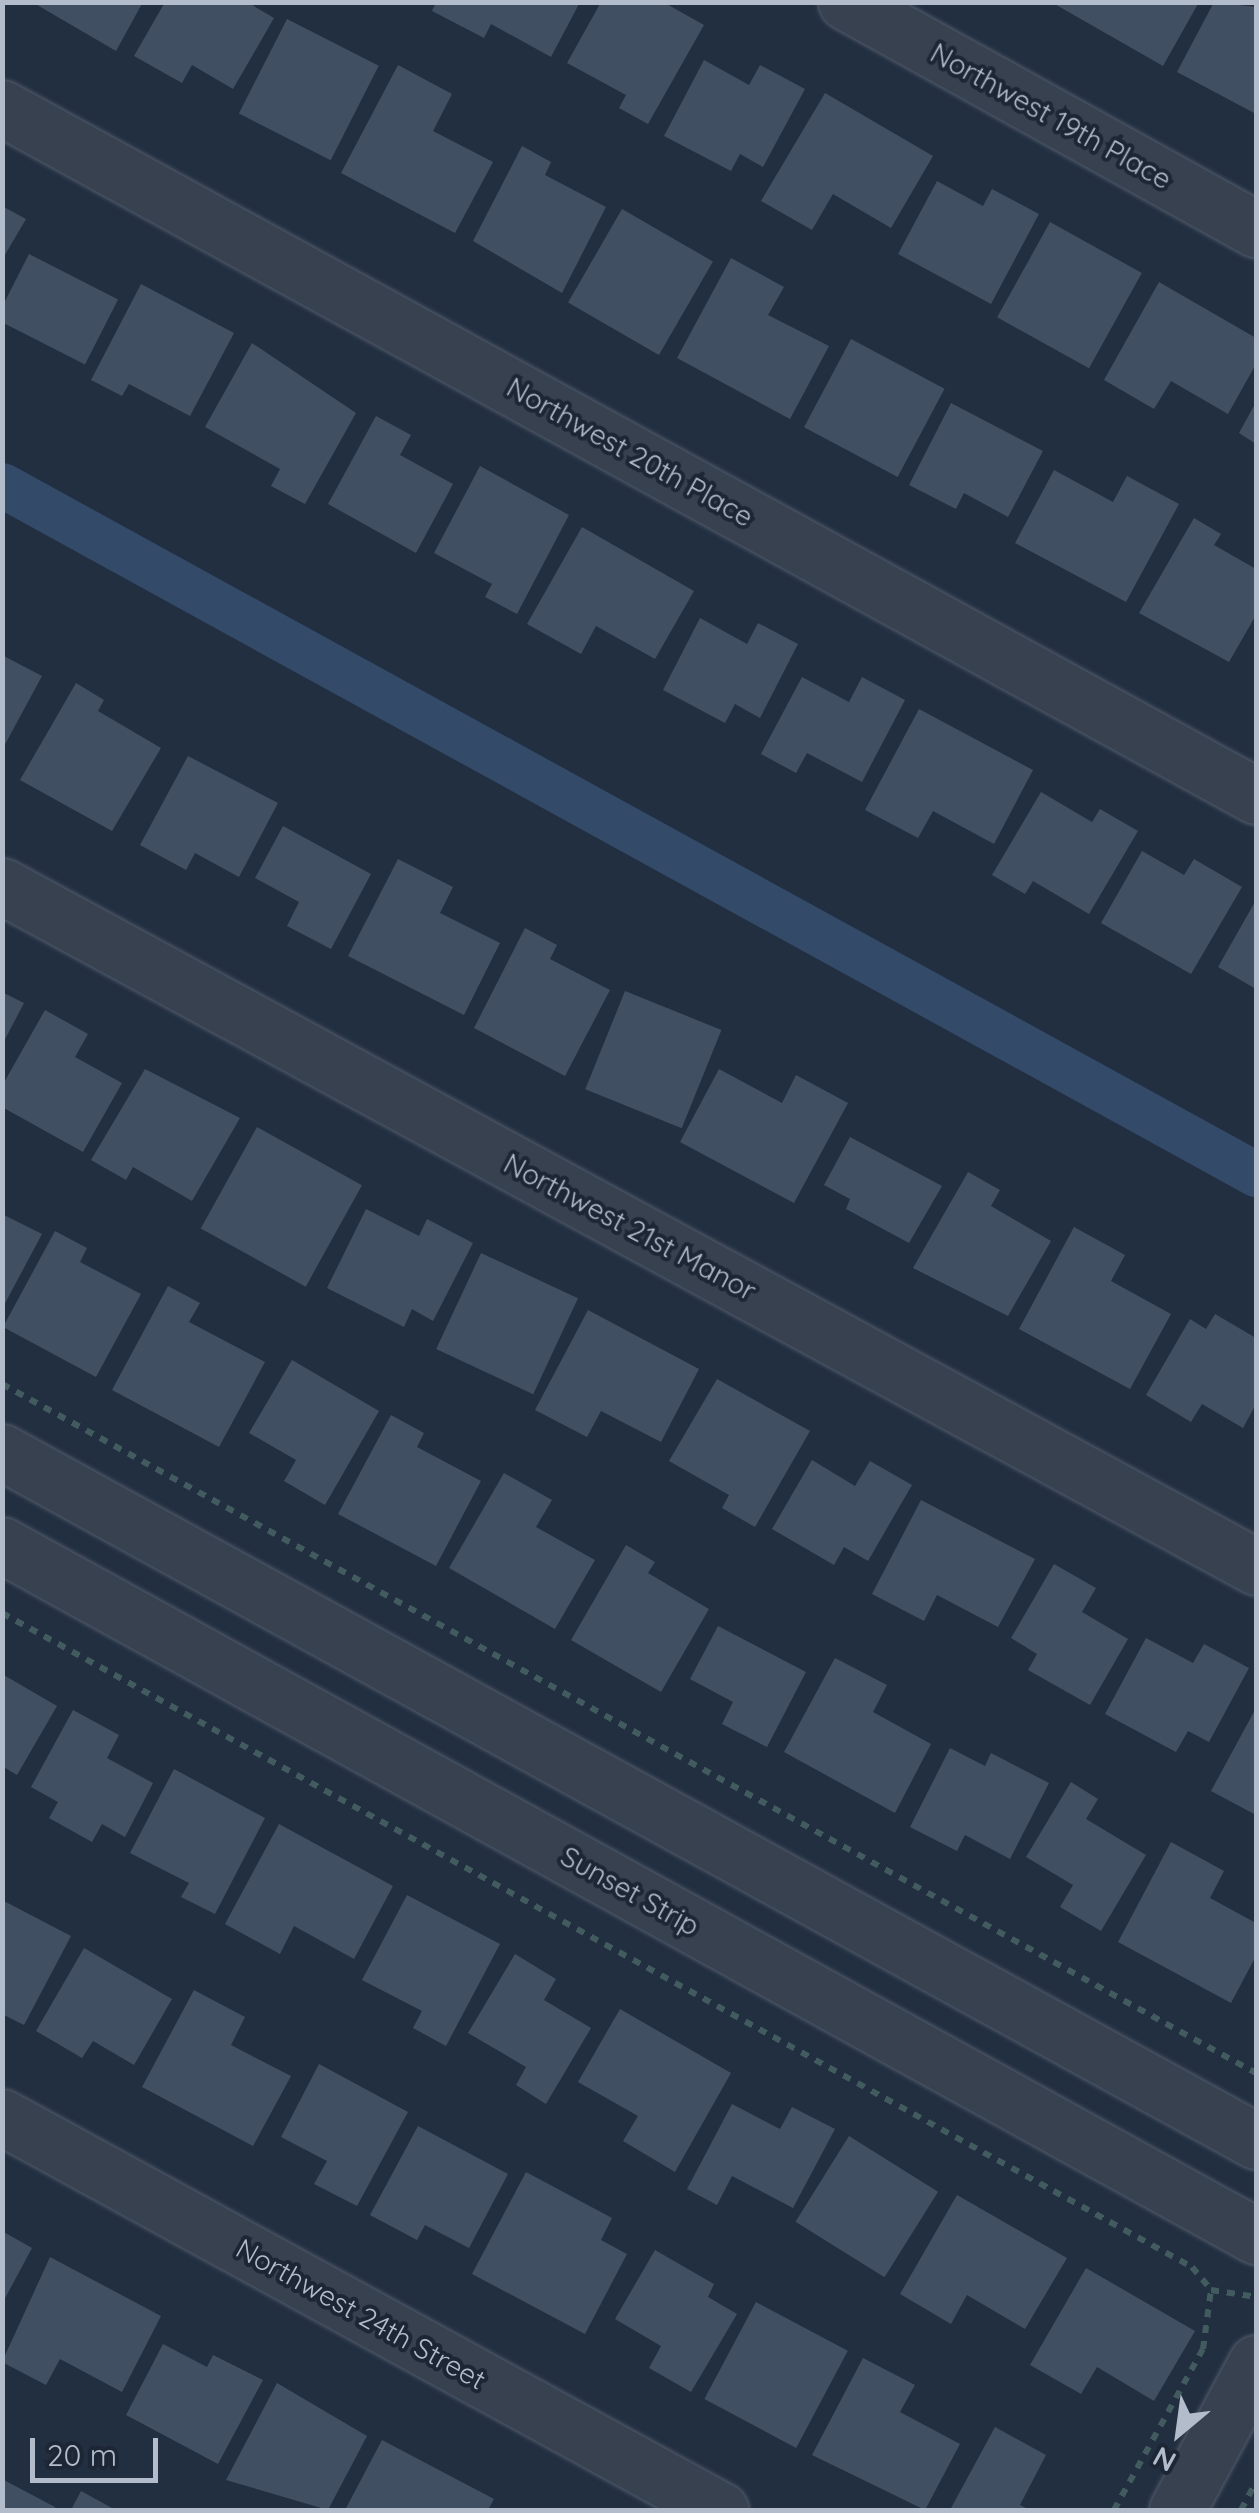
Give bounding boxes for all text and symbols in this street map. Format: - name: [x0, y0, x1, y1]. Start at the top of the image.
- street label: Northwest 19th Place: [925, 36, 1177, 196]
- street label: Northwest 20th Place: [501, 370, 759, 534]
- street label: Northwest 21st Manor: [498, 1146, 762, 1308]
- street label: Sunset Strip: [555, 1839, 705, 1943]
- street label: Northwest 24th Street: [230, 2231, 492, 2397]
- north arrow: [1129, 2383, 1229, 2483]
- scale bar: [35, 2418, 162, 2480]
- text: 20 m: [47, 2436, 117, 2474]
- text: N: [1147, 2439, 1182, 2480]

